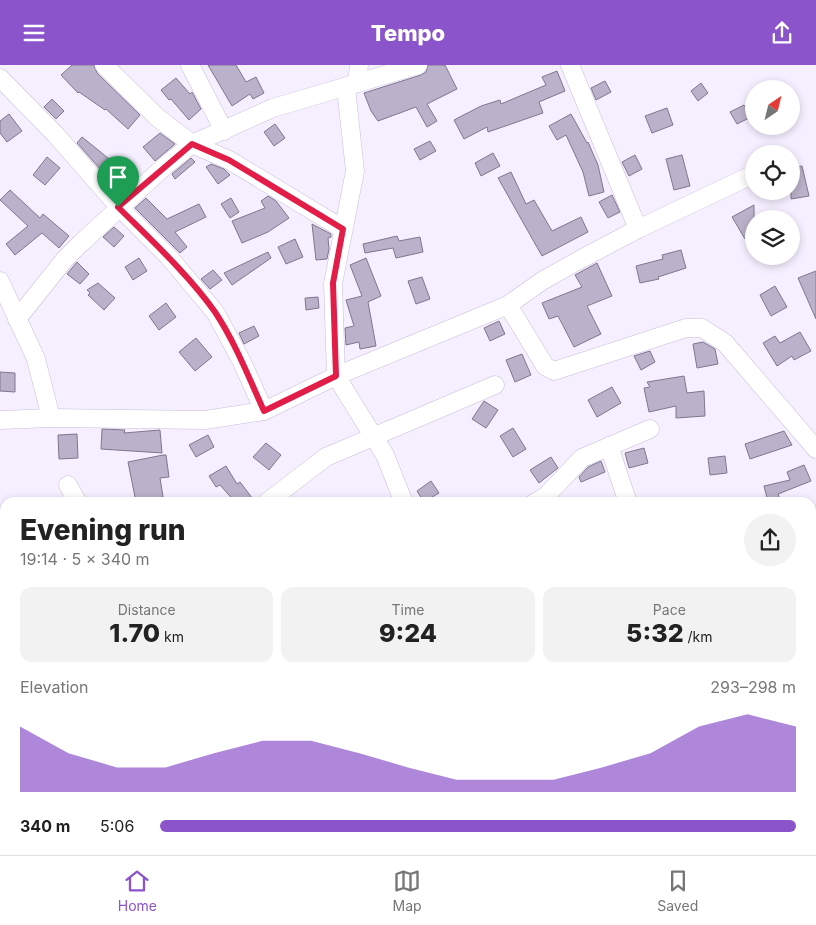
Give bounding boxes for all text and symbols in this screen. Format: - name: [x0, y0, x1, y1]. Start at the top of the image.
- icon: menu: [20, 19, 48, 47]
- icon: share: [768, 19, 796, 47]
- text: Tempo: [371, 20, 445, 46]
- north arrow: [745, 80, 800, 135]
- map controls: [745, 80, 800, 265]
- button: locate: [745, 145, 800, 200]
- pin: [97, 156, 139, 207]
- icon: arrive: [104, 163, 132, 191]
- button: layers: [745, 210, 800, 265]
- text: Evening run: [20, 513, 186, 547]
- button: share: [744, 514, 796, 566]
- text: 19:14 · 5 × 340 m: [20, 549, 150, 569]
- text: Distance: [118, 601, 176, 618]
- text: Time: [392, 601, 424, 618]
- text: Pace: [653, 601, 686, 618]
- text: 1.70: [109, 618, 160, 648]
- text: 9:24: [379, 618, 437, 648]
- text: 5:32: [626, 618, 684, 648]
- text: km: [160, 628, 184, 645]
- text: /km: [684, 628, 713, 645]
- text: Elevation: [20, 677, 89, 697]
- text: 293–298 m: [710, 677, 796, 697]
- text: 340 m: [20, 816, 70, 836]
- text: 5:06: [100, 816, 134, 836]
- tab: Home: [118, 867, 157, 914]
- tab: Map: [393, 867, 422, 914]
- tab: Saved: [657, 867, 698, 914]

